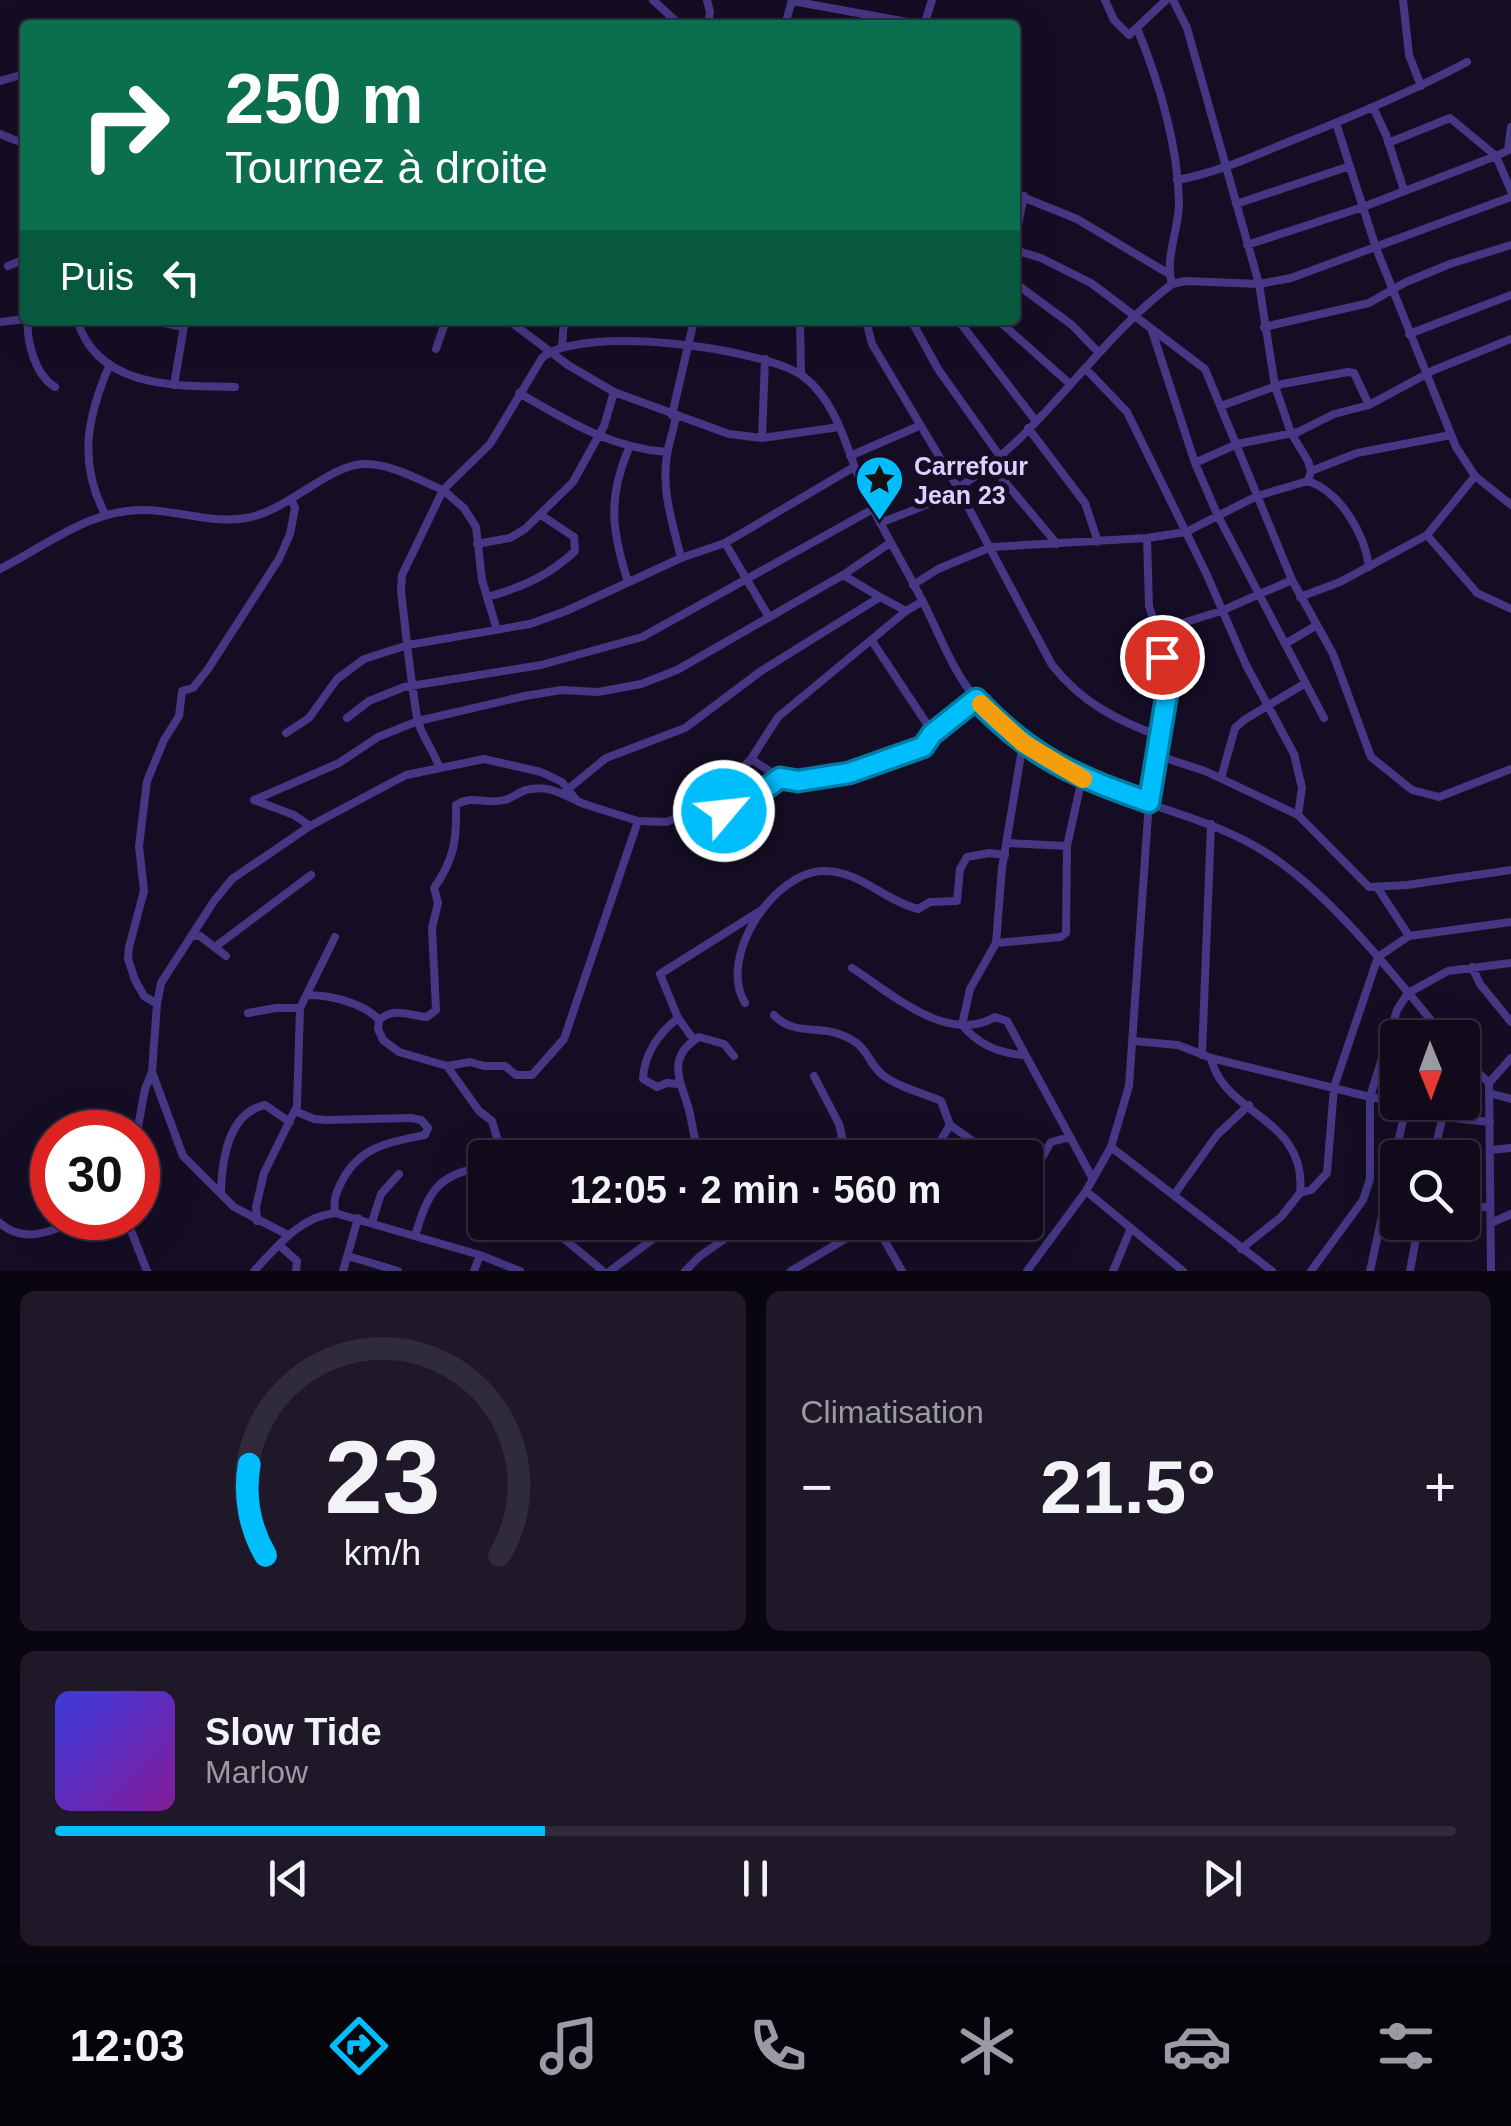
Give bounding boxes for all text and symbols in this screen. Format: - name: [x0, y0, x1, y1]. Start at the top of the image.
- icon: right: [60, 60, 190, 190]
- text: 250 m: [225, 60, 423, 138]
- text: Tournez à droite: [225, 142, 548, 193]
- icon: left: [154, 250, 209, 305]
- text: Puis: [60, 256, 134, 298]
- place label: Carrefour Jean 23: [914, 452, 1028, 509]
- place icon: Carrefour Jean 23: [853, 454, 905, 522]
- pin: [1120, 615, 1205, 700]
- icon: arrive: [1135, 630, 1190, 685]
- position arrow: [672, 759, 776, 863]
- north arrow: [1380, 1020, 1480, 1120]
- map controls: [1380, 1020, 1480, 1240]
- speed limit sign: 30: [30, 1110, 160, 1240]
- button: search: [1380, 1140, 1480, 1240]
- text: 12:05 · 2 min · 560 m: [570, 1169, 941, 1211]
- text: Climatisation: [801, 1394, 984, 1430]
- text: 23: [325, 1419, 441, 1535]
- text: 21.5°: [1040, 1445, 1216, 1529]
- text: −: [801, 1456, 833, 1518]
- text: +: [1424, 1456, 1456, 1518]
- text: km/h: [344, 1533, 421, 1573]
- text: Slow Tide: [205, 1711, 382, 1753]
- text: Marlow: [205, 1754, 308, 1790]
- icon: previous: [261, 1851, 316, 1906]
- icon: pause: [728, 1851, 783, 1906]
- icon: next: [1195, 1851, 1250, 1906]
- icon: directions: [324, 2011, 394, 2081]
- icon: music: [534, 2011, 604, 2081]
- icon: phone: [743, 2011, 813, 2081]
- icon: climate: [952, 2011, 1022, 2081]
- icon: car: [1162, 2011, 1232, 2081]
- icon: filters: [1371, 2011, 1441, 2081]
- text: 12:03: [70, 2020, 185, 2071]

